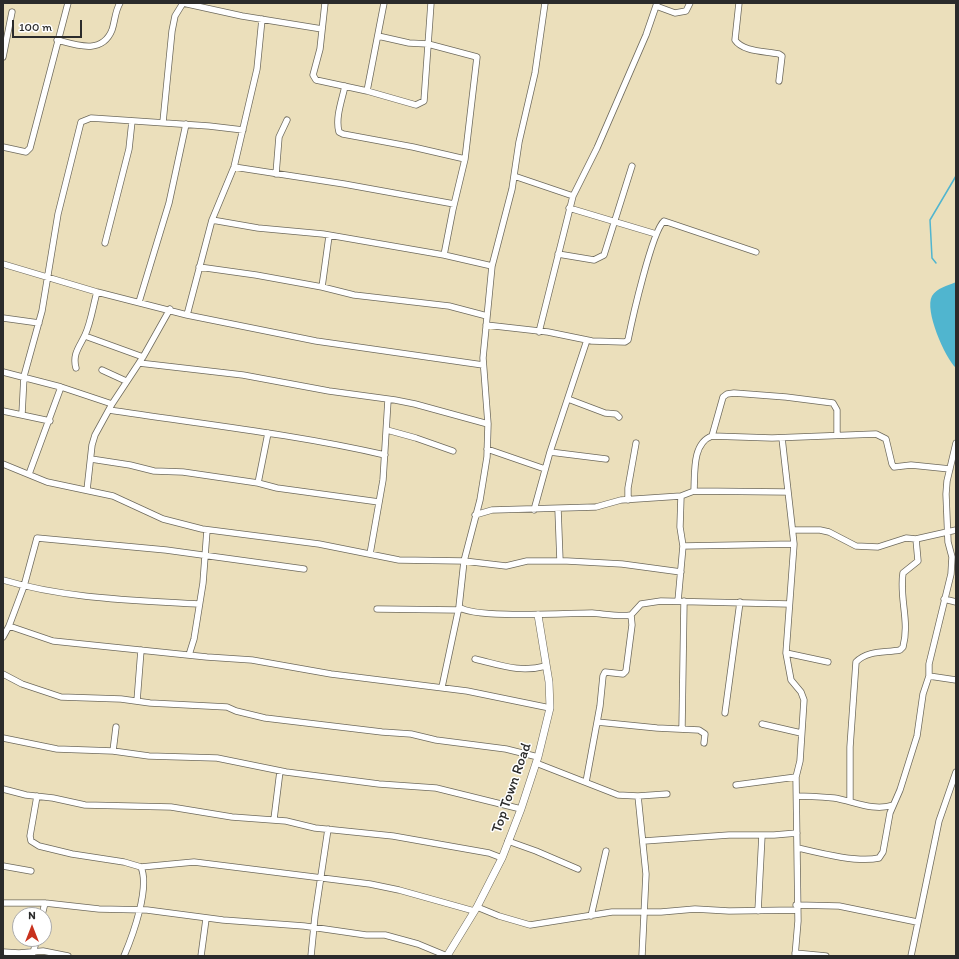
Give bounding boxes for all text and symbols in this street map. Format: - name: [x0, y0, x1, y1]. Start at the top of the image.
- scale bar: [14, 12, 84, 38]
- text: 100 m: [19, 20, 52, 34]
- street label: Top Town Road: [488, 740, 536, 836]
- north arrow: [12, 907, 52, 947]
- text: N: [28, 909, 36, 922]

